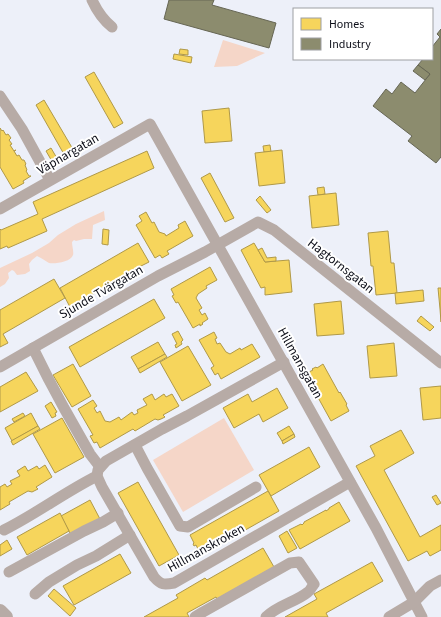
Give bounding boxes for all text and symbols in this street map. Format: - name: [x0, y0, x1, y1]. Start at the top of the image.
- legend: [293, 8, 433, 60]
- text: Homes: [329, 16, 364, 33]
- text: Industry: [329, 36, 371, 53]
- street label: Väpnargatan: [34, 129, 102, 179]
- street label: Hagtornsgatan: [304, 234, 378, 298]
- street label: Sjunde Tvärgatan: [56, 261, 146, 323]
- street label: Hillmansgatan: [273, 324, 327, 402]
- street label: Hillmanskroken: [164, 519, 248, 577]

